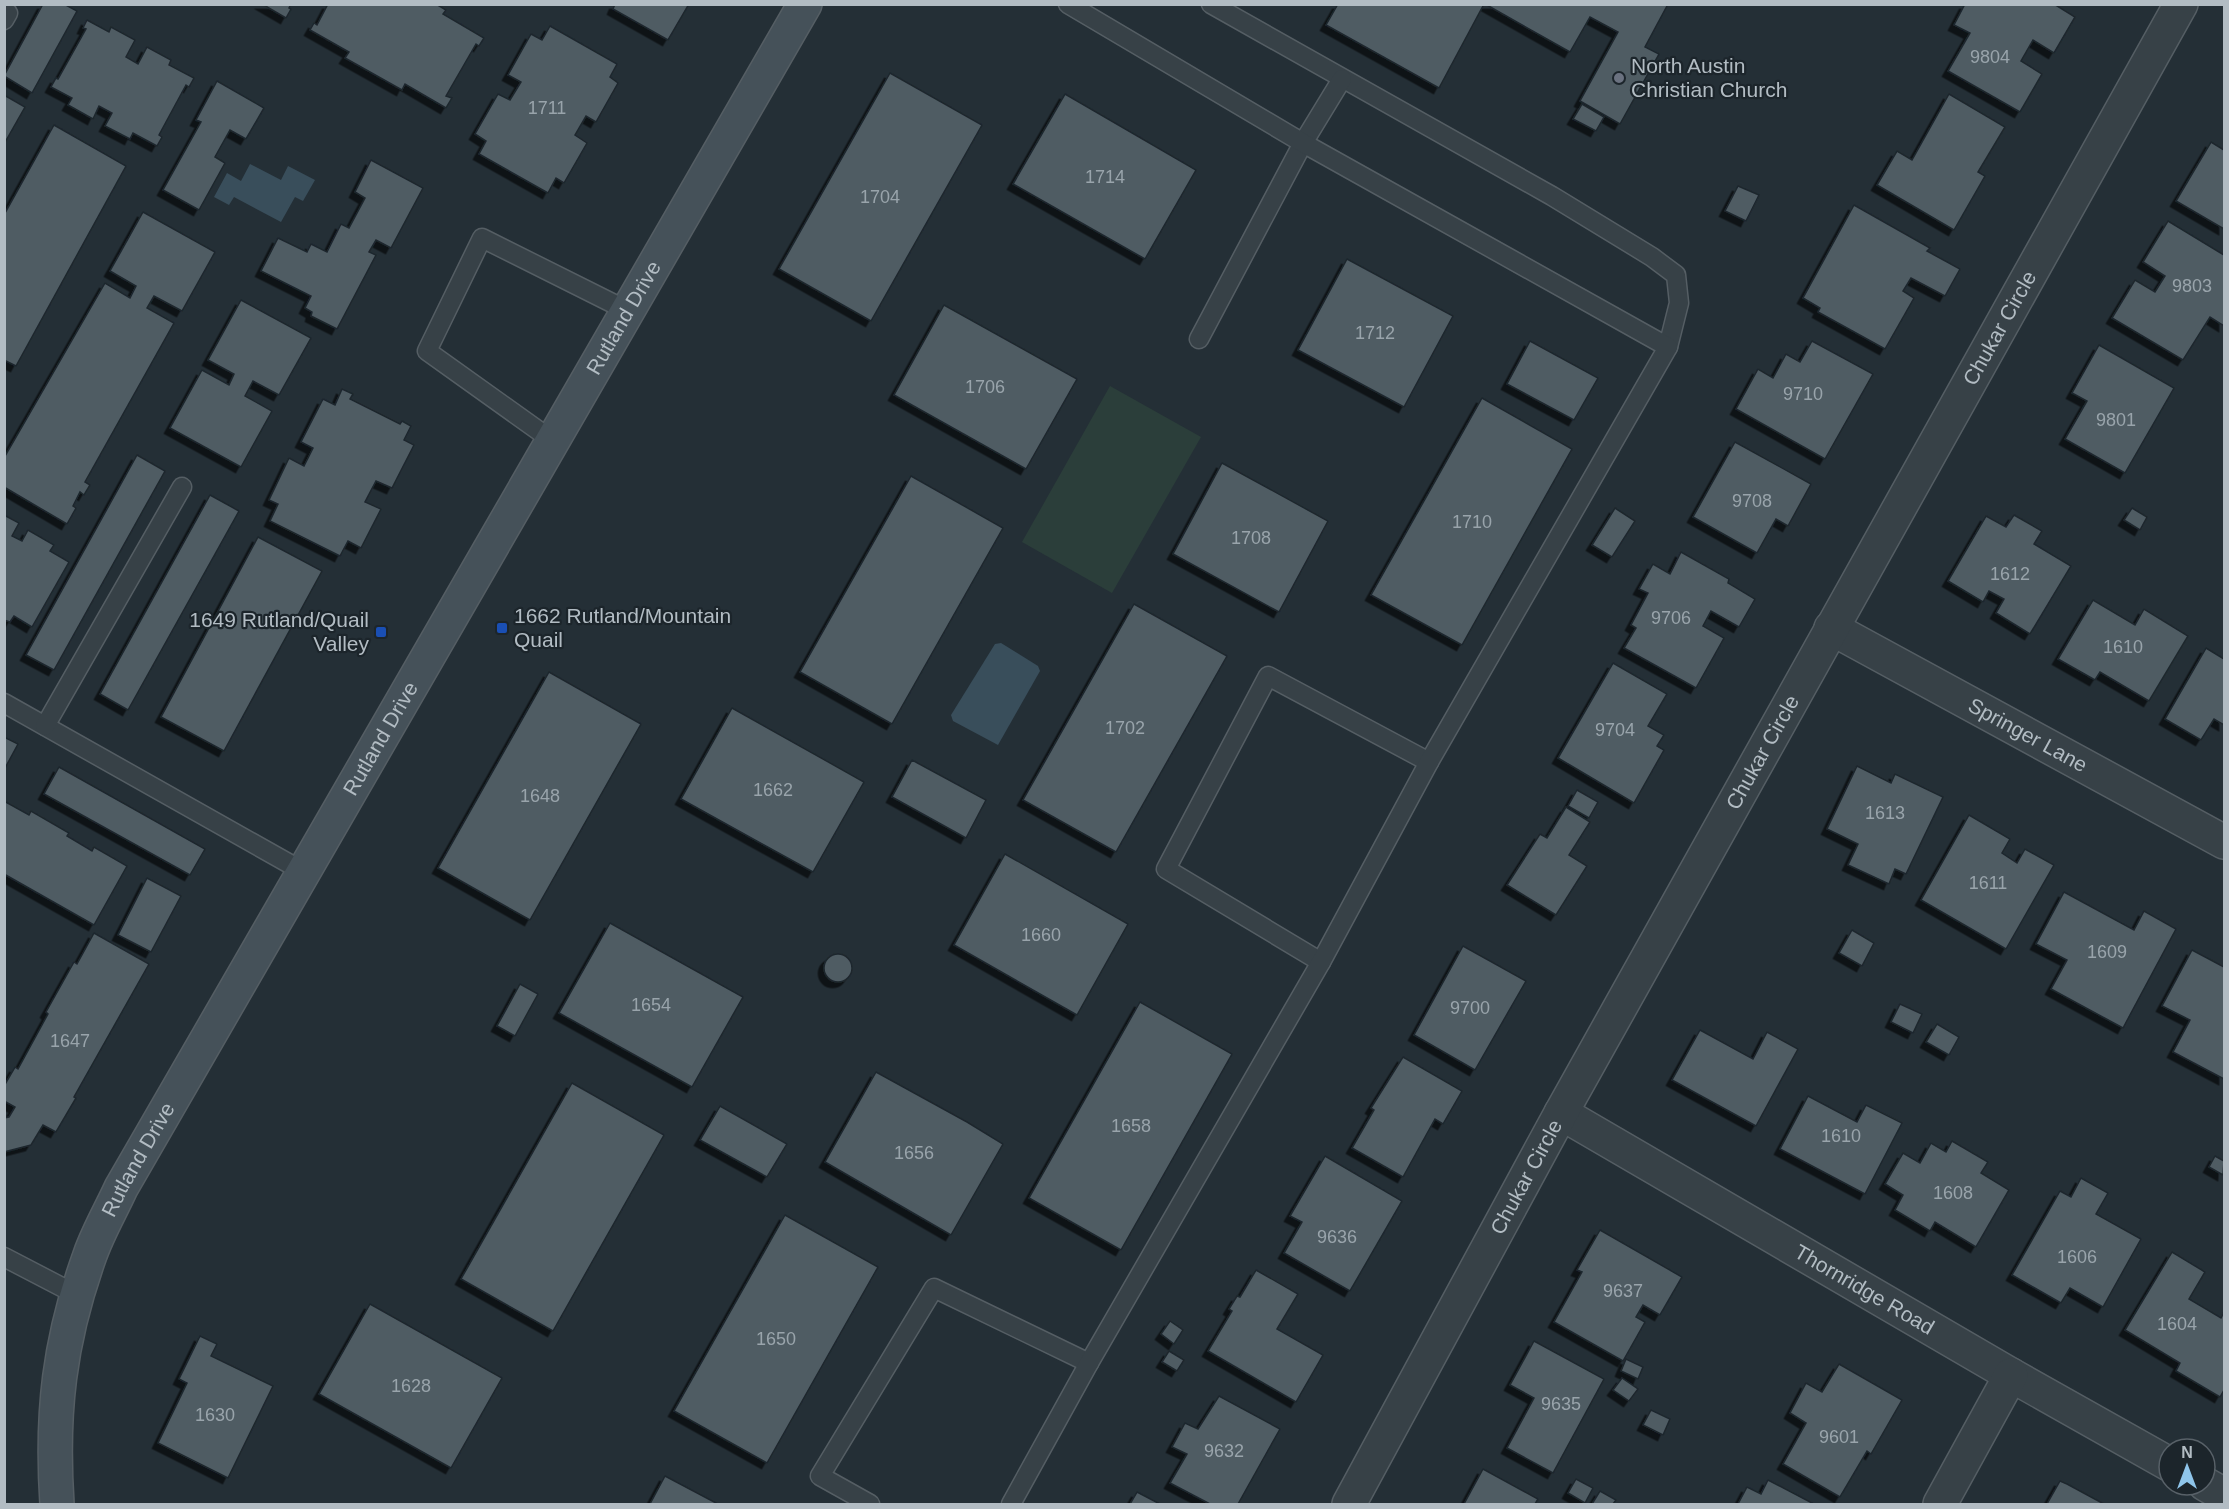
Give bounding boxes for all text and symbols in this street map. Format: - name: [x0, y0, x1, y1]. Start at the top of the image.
- house number: 9804: [1970, 47, 2010, 67]
- place label: North Austin Christian Church: [1631, 54, 1787, 101]
- marker: North Austin Christian Church: [1612, 71, 1626, 85]
- house number: 1711: [528, 98, 566, 118]
- house number: 1714: [1085, 167, 1125, 187]
- house number: 1704: [860, 187, 900, 207]
- street label: Rutland Drive: [581, 257, 665, 378]
- street label: Chukar Circle: [1958, 267, 2040, 389]
- house number: 9803: [2172, 276, 2212, 296]
- house number: 1712: [1355, 323, 1395, 343]
- house number: 1706: [965, 377, 1005, 397]
- house number: 9710: [1783, 384, 1823, 404]
- house number: 9801: [2096, 410, 2136, 430]
- house number: 9708: [1732, 491, 1772, 511]
- house number: 1710: [1452, 512, 1492, 532]
- house number: 1708: [1231, 528, 1271, 548]
- house number: 1612: [1990, 564, 2030, 584]
- place label: 1662 Rutland/Mountain Quail: [514, 604, 731, 651]
- place label: 1649 Rutland/Quail Valley: [189, 608, 369, 655]
- house number: 9706: [1651, 608, 1691, 628]
- marker: 1662 Rutland/Mountain Quail: [495, 621, 509, 635]
- marker: 1649 Rutland/Quail Valley: [374, 625, 388, 639]
- house number: 1610: [2103, 637, 2143, 657]
- street label: Rutland Drive: [338, 678, 422, 799]
- street label: Chukar Circle: [1721, 691, 1803, 813]
- street label: Springer Lane: [1964, 693, 2091, 776]
- house number: 1702: [1105, 718, 1145, 738]
- house number: 9704: [1595, 720, 1635, 740]
- house number: 1662: [753, 780, 793, 800]
- house number: 1648: [520, 786, 560, 806]
- house number: 1613: [1865, 803, 1905, 823]
- house number: 1611: [1969, 873, 2007, 893]
- house number: 1660: [1021, 925, 1061, 945]
- house number: 1609: [2087, 942, 2127, 962]
- house number: 1654: [631, 995, 671, 1015]
- house number: 9700: [1450, 998, 1490, 1018]
- house number: 1647: [50, 1031, 90, 1051]
- street label: Rutland Drive: [97, 1098, 179, 1220]
- street label: Chukar Circle: [1485, 1115, 1566, 1238]
- house number: 1658: [1111, 1116, 1151, 1136]
- house number: 1610: [1821, 1126, 1861, 1146]
- house number: 1656: [894, 1143, 934, 1163]
- house number: 1608: [1933, 1183, 1973, 1203]
- house number: 9636: [1317, 1227, 1357, 1247]
- street label: Thornridge Road: [1791, 1240, 1939, 1339]
- house number: 1606: [2057, 1247, 2097, 1267]
- house number: 9637: [1603, 1281, 1643, 1301]
- house number: 1604: [2157, 1314, 2197, 1334]
- house number: 1650: [756, 1329, 796, 1349]
- house number: 1628: [391, 1376, 431, 1396]
- house number: 9635: [1541, 1394, 1581, 1414]
- house number: 1630: [195, 1405, 235, 1425]
- house number: 9601: [1819, 1427, 1859, 1447]
- north arrow: [2157, 1437, 2217, 1497]
- house number: 9632: [1204, 1441, 1244, 1461]
- text: N: [2181, 1444, 2193, 1461]

